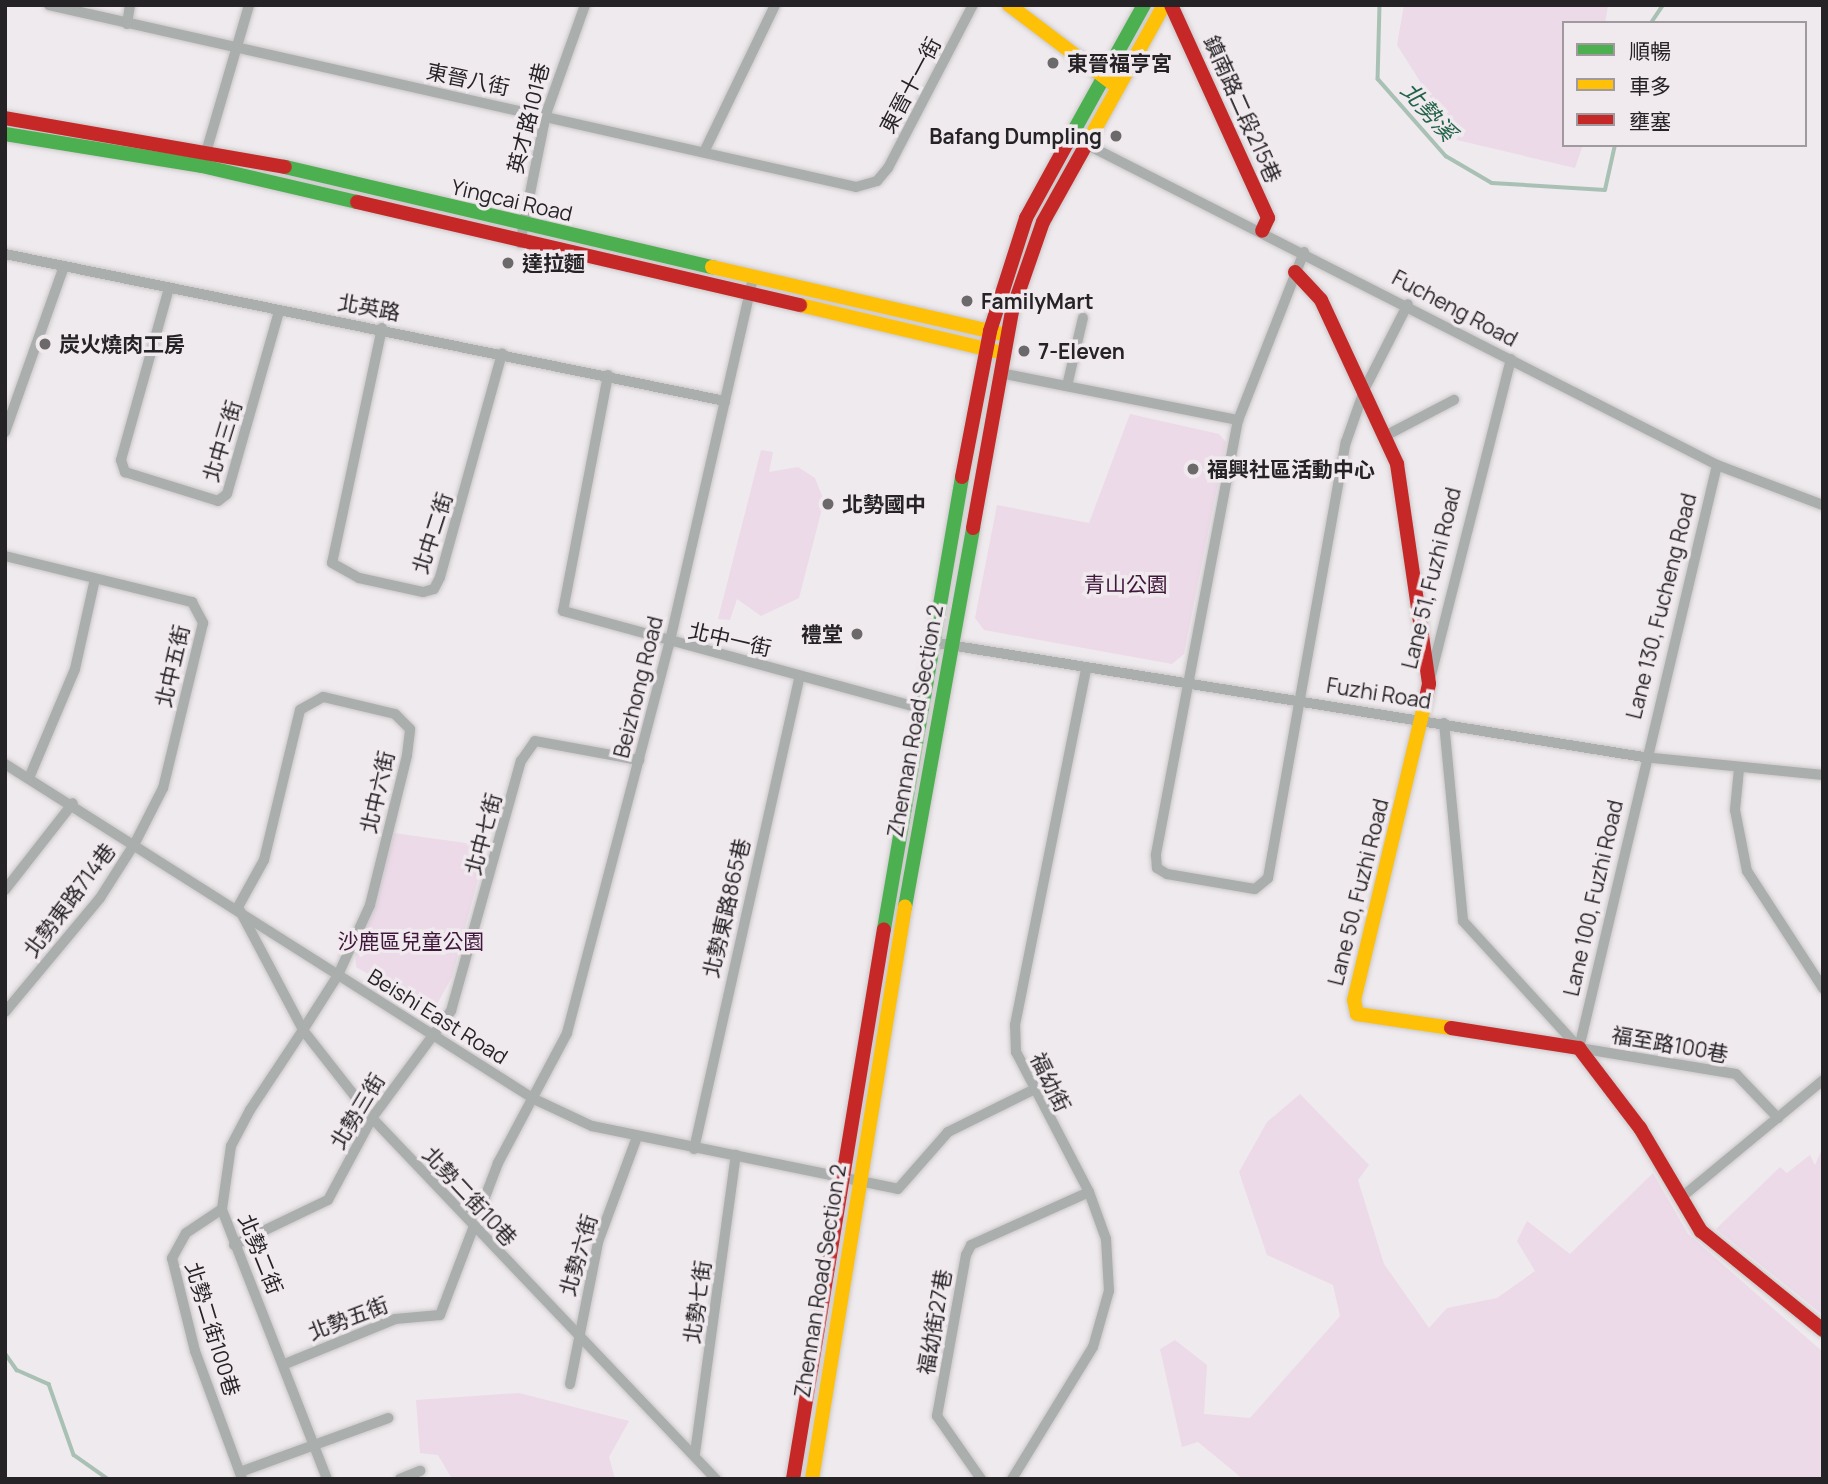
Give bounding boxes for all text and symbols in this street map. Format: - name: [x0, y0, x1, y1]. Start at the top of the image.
- legend: [1562, 21, 1807, 147]
- street label: 鎮南路二段215巷: [1199, 32, 1287, 186]
- street label: 東晉十一街: [874, 33, 946, 137]
- text: 順暢: [1629, 37, 1671, 65]
- place label: 東晉福亨宮: [1067, 50, 1172, 76]
- marker: 東晉福亨宮: [1045, 55, 1061, 71]
- street label: 東晉八街: [424, 58, 512, 100]
- street label: 英才路101巷: [502, 60, 554, 176]
- text: 車多: [1629, 72, 1671, 100]
- water label: 北勢溪: [1396, 76, 1462, 146]
- text: 壅塞: [1629, 107, 1671, 135]
- place label: Bafang Dumpling: [929, 123, 1102, 149]
- marker: Bafang Dumpling: [1108, 128, 1124, 144]
- street label: Yingcai Road: [449, 174, 575, 226]
- place label: 達拉麵: [522, 250, 585, 276]
- marker: 達拉麵: [500, 255, 516, 271]
- street label: Fucheng Road: [1388, 264, 1522, 352]
- place label: FamilyMart: [981, 288, 1094, 314]
- street label: 北英路: [336, 289, 402, 325]
- marker: FamilyMart: [959, 293, 975, 309]
- place label: 炭火燒肉工房: [59, 331, 185, 357]
- marker: 炭火燒肉工房: [37, 336, 53, 352]
- place label: 7-Eleven: [1038, 338, 1125, 364]
- marker: 7-Eleven: [1016, 343, 1032, 359]
- street label: 北中三街: [198, 397, 246, 485]
- place label: 福興社區活動中心: [1207, 456, 1375, 482]
- marker: 福興社區活動中心: [1185, 461, 1201, 477]
- street label: Lane 51, Fuzhi Road: [1396, 485, 1466, 671]
- street label: 北中二街: [407, 489, 457, 577]
- place label: 北勢國中: [842, 491, 926, 517]
- street label: Lane 130, Fucheng Road: [1621, 491, 1701, 721]
- marker: 北勢國中: [820, 496, 836, 512]
- park label: 青山公園: [1084, 571, 1168, 597]
- street label: Zhennan Road Section 2: [882, 603, 948, 839]
- street label: Beizhong Road: [608, 614, 668, 760]
- street label: 北中一街: [686, 617, 774, 661]
- place label: 禮堂: [801, 621, 843, 647]
- street label: 北中五街: [150, 622, 194, 710]
- marker: 禮堂: [849, 626, 865, 642]
- street label: Fuzhi Road: [1325, 672, 1433, 714]
- street label: 北中六街: [355, 748, 399, 836]
- street label: 北中七街: [460, 790, 506, 878]
- street label: Lane 50, Fuzhi Road: [1323, 796, 1393, 988]
- street label: Lane 100, Fuzhi Road: [1558, 798, 1628, 998]
- street label: 北勢東路865巷: [698, 836, 754, 980]
- street label: 北勢東路714巷: [18, 838, 120, 962]
- park label: 沙鹿區兒童公園: [338, 928, 484, 954]
- street label: Beishi East Road: [364, 963, 512, 1069]
- street label: 福至路100巷: [1610, 1021, 1730, 1067]
- street label: 福幼街: [1026, 1048, 1076, 1116]
- street label: 北勢三街: [325, 1069, 389, 1153]
- street label: 北勢二街10巷: [418, 1141, 522, 1251]
- street label: Zhennan Road Section 2: [789, 1163, 851, 1399]
- street label: 北勢二街: [234, 1210, 288, 1298]
- street label: 北勢六街: [554, 1211, 602, 1299]
- street label: 北勢二街100巷: [181, 1259, 245, 1399]
- street label: 北勢七街: [679, 1259, 715, 1345]
- street label: 福幼街27巷: [912, 1267, 956, 1377]
- street label: 北勢五街: [304, 1291, 392, 1345]

